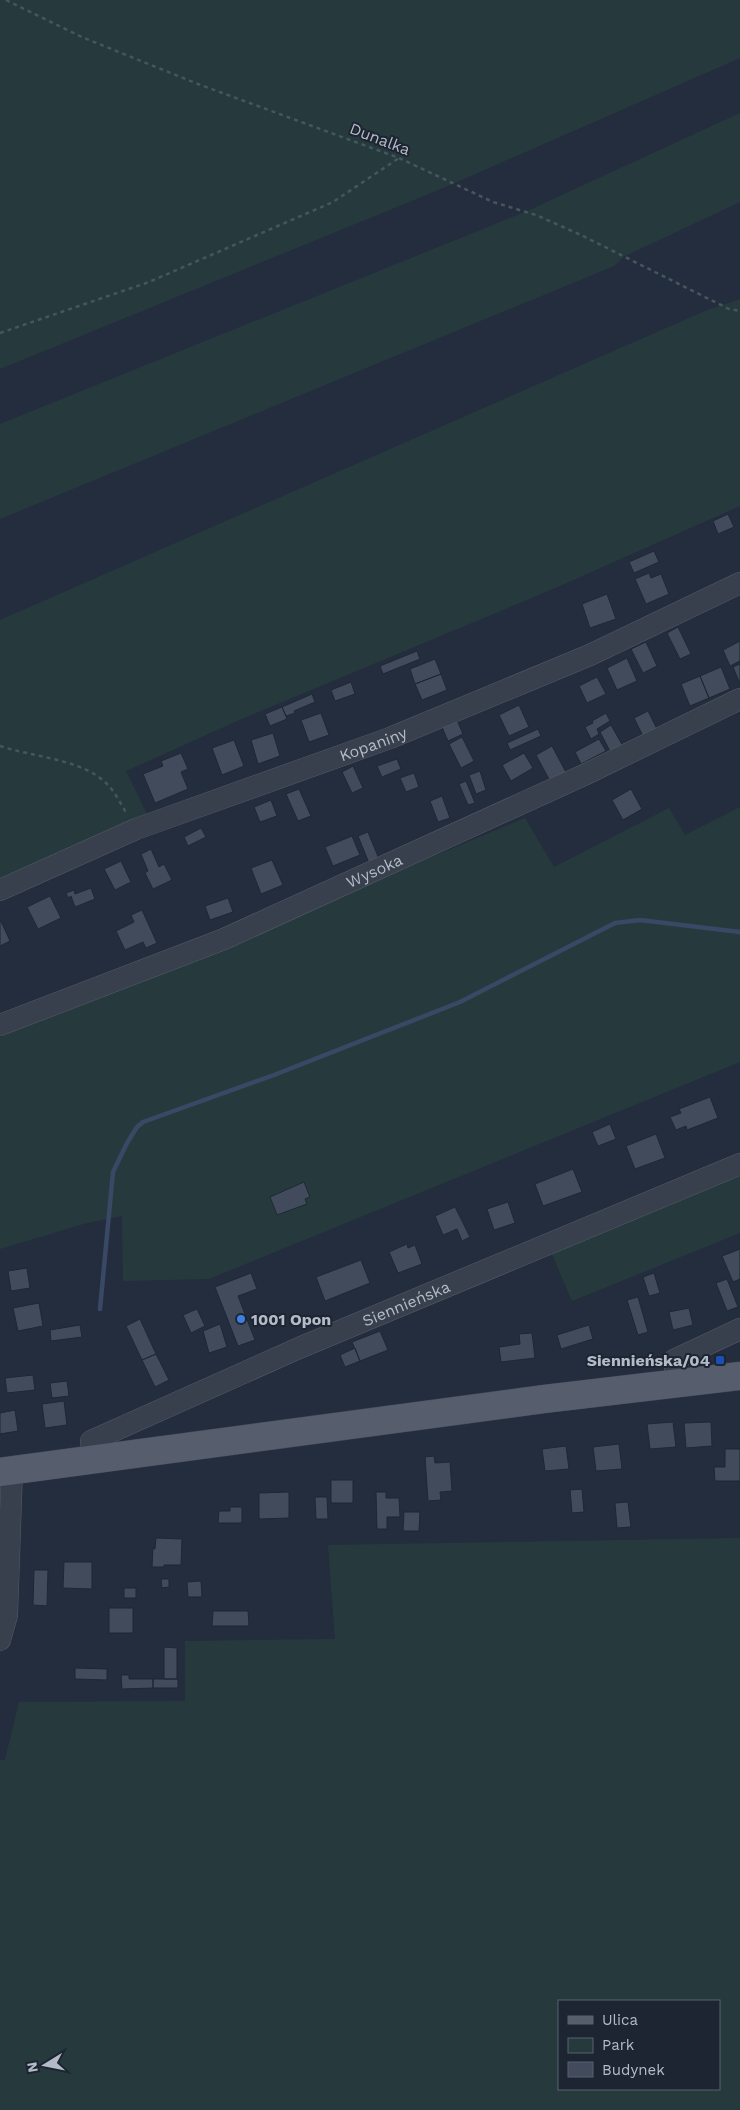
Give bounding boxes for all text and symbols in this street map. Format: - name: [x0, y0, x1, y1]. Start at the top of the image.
- street label: Dunalka: [347, 119, 413, 159]
- street label: Kopaniny: [337, 722, 410, 765]
- street label: Wysoka: [343, 850, 405, 892]
- street label: Siennieńska: [359, 1277, 453, 1330]
- place label: 1001 Opon: [251, 1310, 331, 1329]
- marker: 1001 Opon: [235, 1313, 247, 1325]
- place label: Siennieńska/04: [587, 1351, 710, 1370]
- marker: Siennieńska/04: [714, 1354, 726, 1366]
- legend: [558, 2000, 720, 2090]
- text: Ulica: [602, 2011, 639, 2029]
- text: Park: [602, 2036, 635, 2054]
- north arrow: [20, 2040, 70, 2090]
- text: N: [23, 2061, 41, 2074]
- text: Budynek: [602, 2061, 665, 2079]

